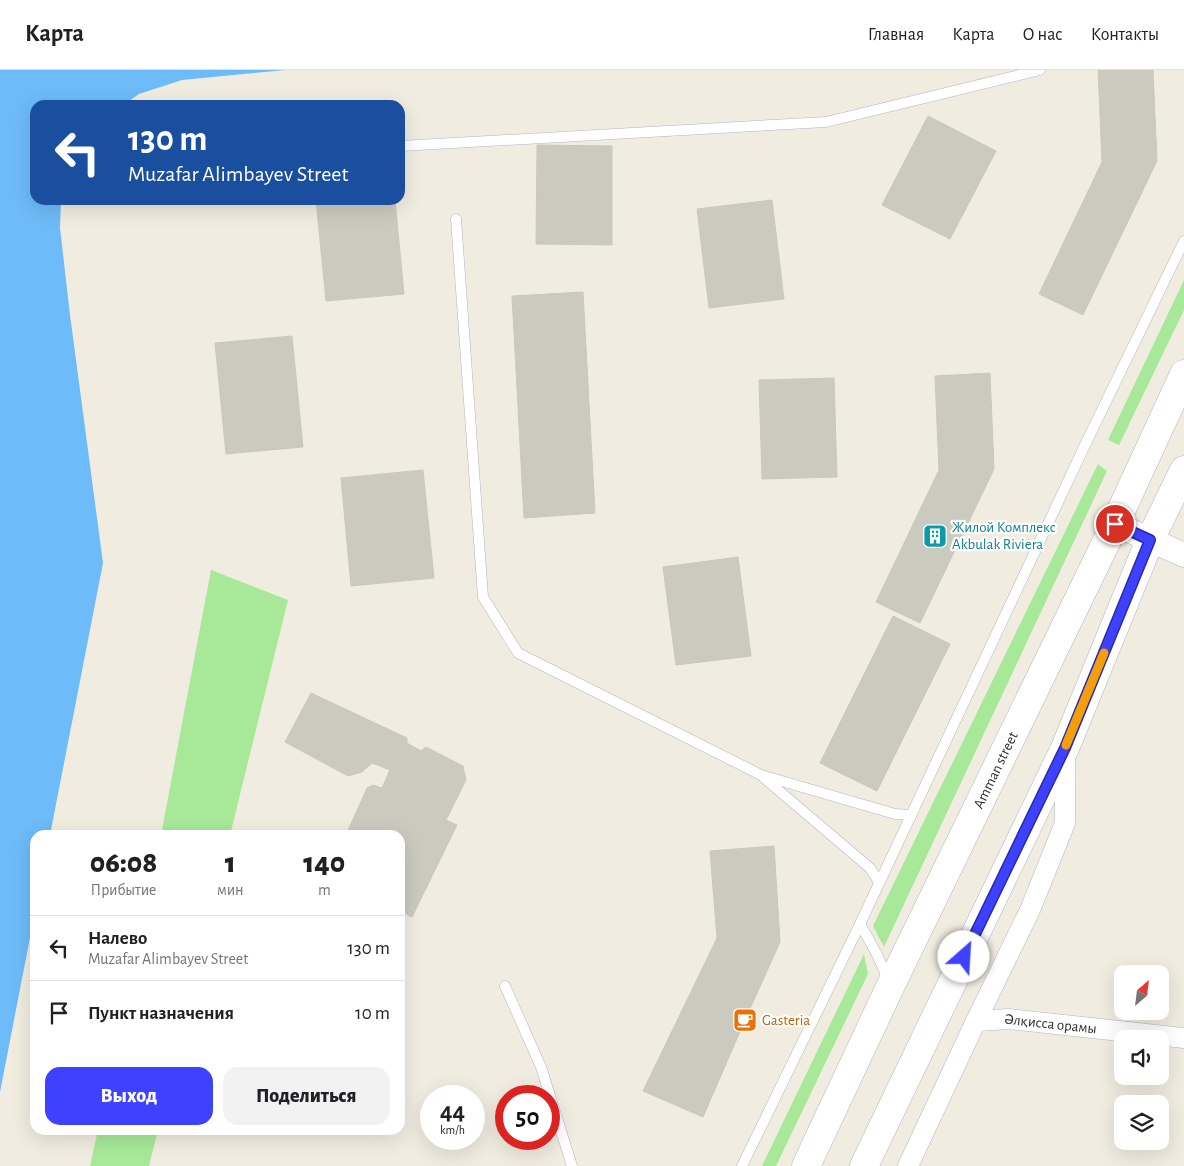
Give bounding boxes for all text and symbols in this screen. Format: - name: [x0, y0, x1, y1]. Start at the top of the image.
- text: Карта: [25, 22, 84, 46]
- text: Главная: [868, 26, 924, 44]
- text: Карта: [952, 26, 994, 44]
- text: О нас: [1022, 26, 1063, 44]
- text: Контакты: [1091, 26, 1159, 44]
- icon: left: [45, 120, 110, 185]
- text: 130 m: [128, 122, 207, 157]
- text: Muzafar Alimbayev Street: [128, 163, 349, 185]
- pin: [1094, 503, 1136, 545]
- icon: arrive: [1101, 510, 1129, 538]
- place label: Жилой Комплекс Akbulak Riviera: [952, 520, 1056, 552]
- building icon: Жилой Комплекс Akbulak Riviera: [922, 523, 948, 549]
- street label: Amman street: [971, 729, 1021, 811]
- text: 06:08: [90, 848, 157, 878]
- text: 1: [225, 848, 236, 878]
- text: 140: [303, 848, 345, 878]
- text: Прибытие: [91, 882, 156, 898]
- text: мин: [217, 882, 244, 898]
- text: m: [318, 882, 331, 898]
- text: Налево: [88, 929, 147, 948]
- position arrow: [937, 930, 989, 982]
- icon: left: [45, 934, 73, 962]
- text: 130 m: [347, 939, 390, 958]
- text: Muzafar Alimbayev Street: [88, 951, 248, 967]
- north arrow: [1114, 965, 1169, 1020]
- map controls: [1114, 965, 1169, 1150]
- icon: arrive: [45, 999, 73, 1027]
- text: Пункт назначения: [88, 1004, 234, 1023]
- text: 10 m: [355, 1004, 390, 1023]
- cafe icon: Gasteria: [732, 1007, 758, 1033]
- street label: Әлқисса орамы: [1004, 1012, 1098, 1036]
- place label: Gasteria: [762, 1013, 810, 1028]
- button: sound: [1114, 1030, 1169, 1085]
- button: Выход: [45, 1067, 213, 1125]
- button: Поделиться: [223, 1067, 390, 1125]
- speed limit sign: 50: [495, 1085, 560, 1150]
- button: layers: [1114, 1095, 1169, 1150]
- text: 44: [440, 1099, 465, 1124]
- text: km/h: [440, 1124, 465, 1136]

